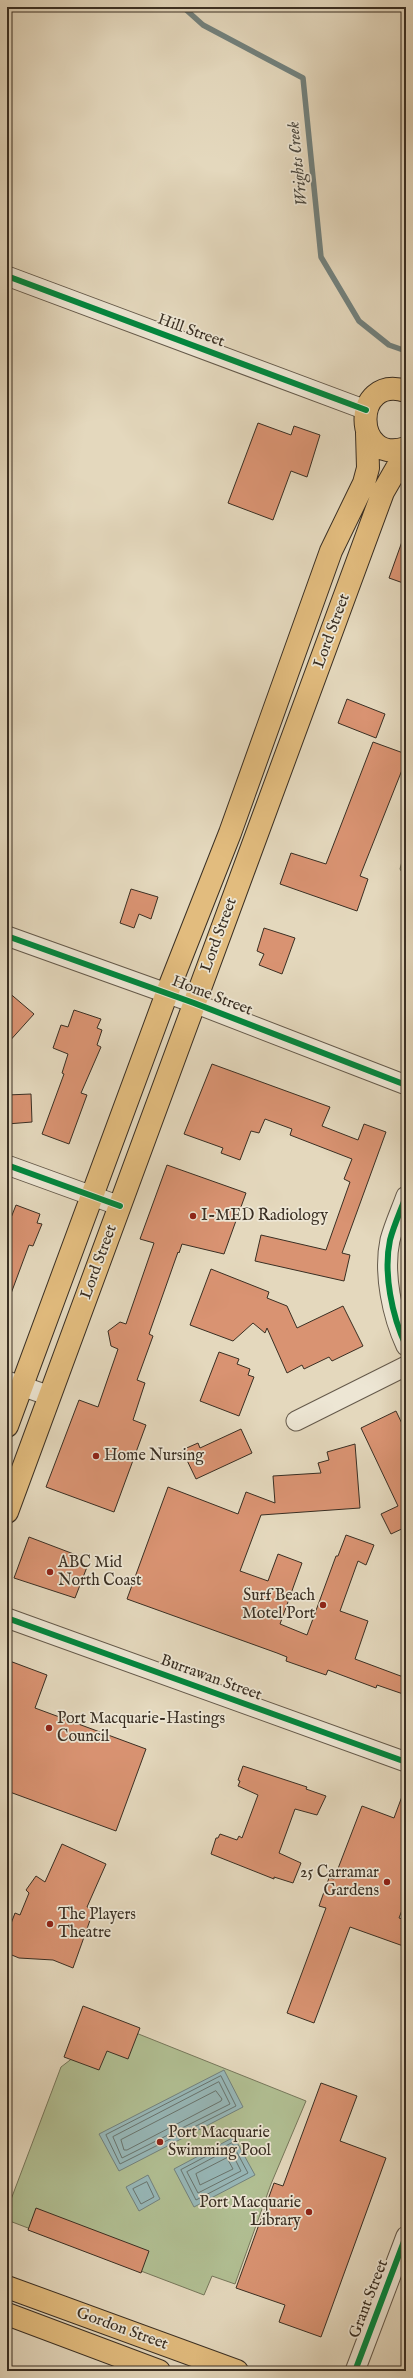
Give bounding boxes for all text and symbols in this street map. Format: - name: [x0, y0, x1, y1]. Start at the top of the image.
- water label: Wrights Creek: [283, 121, 313, 207]
- street label: Hill Street: [155, 310, 228, 353]
- street label: Lord Street: [309, 591, 355, 671]
- street label: Lord Street: [196, 895, 242, 975]
- street label: Home Street: [169, 971, 256, 1021]
- place label: I-MED Radiology: [201, 1206, 328, 1226]
- marker: I-MED Radiology: [188, 1211, 198, 1221]
- street label: Lord Street: [76, 1222, 122, 1302]
- place label: Home Nursing: [104, 1446, 204, 1466]
- marker: Home Nursing: [91, 1451, 101, 1461]
- place label: ABC Mid North Coast: [57, 1553, 142, 1591]
- marker: ABC Mid North Coast: [45, 1567, 55, 1577]
- place label: Surf Beach Motel Port: [242, 1586, 316, 1624]
- marker: Surf Beach Motel Port: [318, 1600, 328, 1610]
- street label: Burrawan Street: [158, 1650, 265, 1706]
- place label: Port Macquarie-Hastings Council: [57, 1709, 225, 1747]
- marker: Port Macquarie-Hastings Council: [44, 1723, 54, 1733]
- place label: 25 Carramar Gardens: [300, 1863, 379, 1901]
- marker: 25 Carramar Gardens: [382, 1877, 392, 1887]
- place label: The Players Theatre: [58, 1905, 136, 1943]
- marker: The Players Theatre: [45, 1919, 55, 1929]
- place label: Port Macquarie Swimming Pool: [168, 2123, 272, 2161]
- marker: Port Macquarie Swimming Pool: [155, 2137, 165, 2147]
- place label: Port Macquarie Library: [199, 2193, 301, 2231]
- marker: Port Macquarie Library: [304, 2207, 314, 2217]
- street label: Grant Street: [345, 2256, 393, 2341]
- street label: Gordon Street: [73, 2303, 171, 2355]

